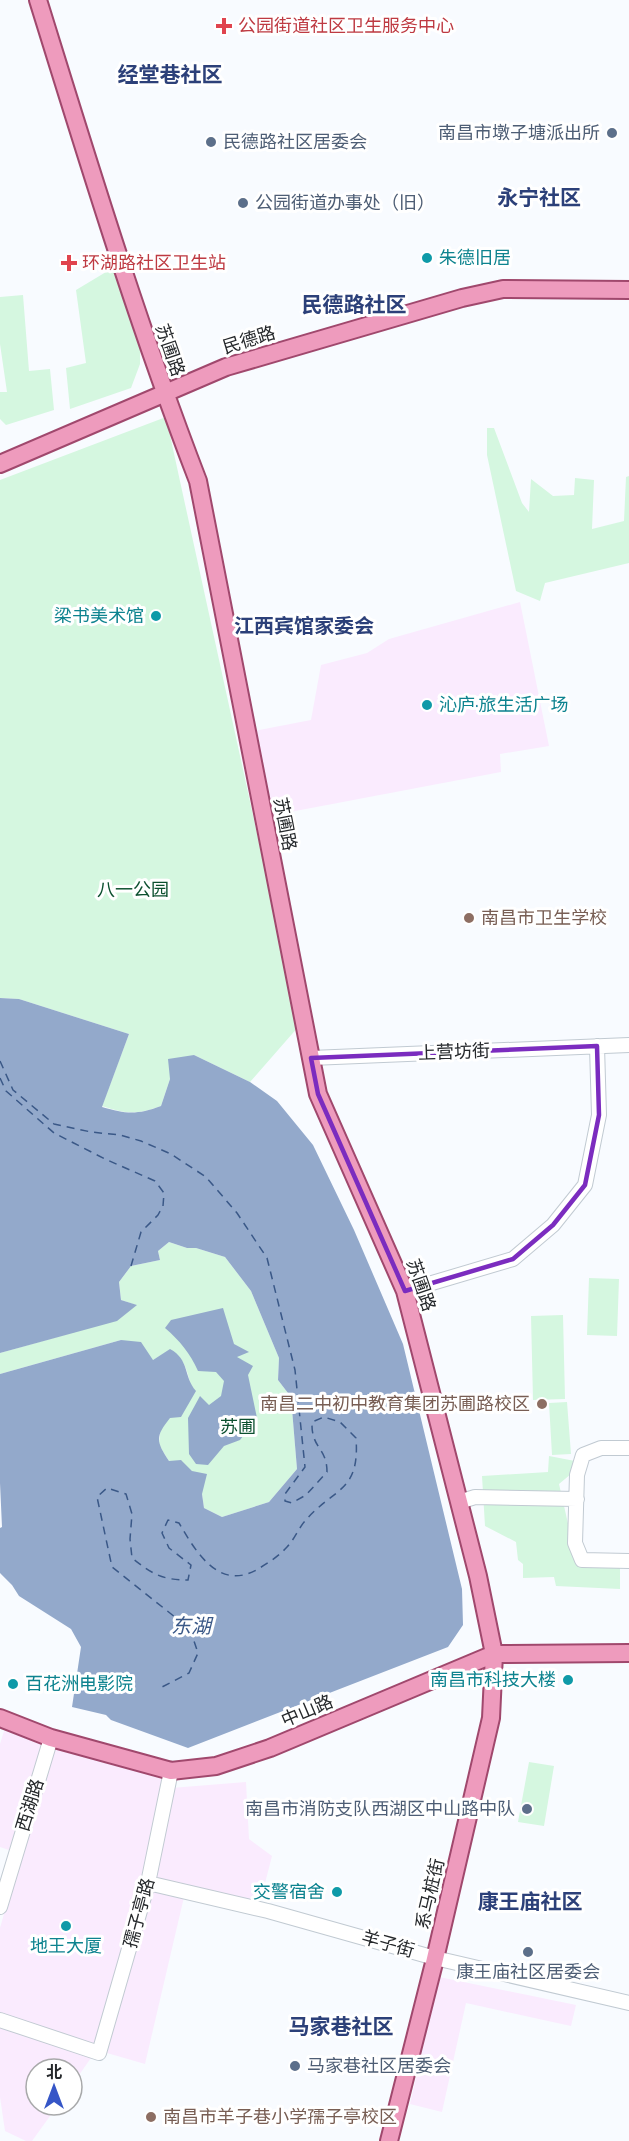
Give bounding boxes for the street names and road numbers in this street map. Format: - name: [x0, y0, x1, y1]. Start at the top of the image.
- street label: 苏圃路: [151, 321, 188, 379]
- street label: 民德路: [220, 323, 278, 358]
- street label: 苏圃路: [269, 796, 300, 853]
- street label: 上营坊街: [418, 1041, 490, 1064]
- street label: 苏圃路: [402, 1256, 439, 1314]
- street label: 中山路: [278, 1691, 336, 1732]
- street label: 西湖路: [13, 1776, 48, 1834]
- street label: 系马桩街: [412, 1857, 449, 1932]
- street label: 孺子亭路: [120, 1876, 159, 1951]
- street label: 羊子街: [359, 1927, 417, 1962]

